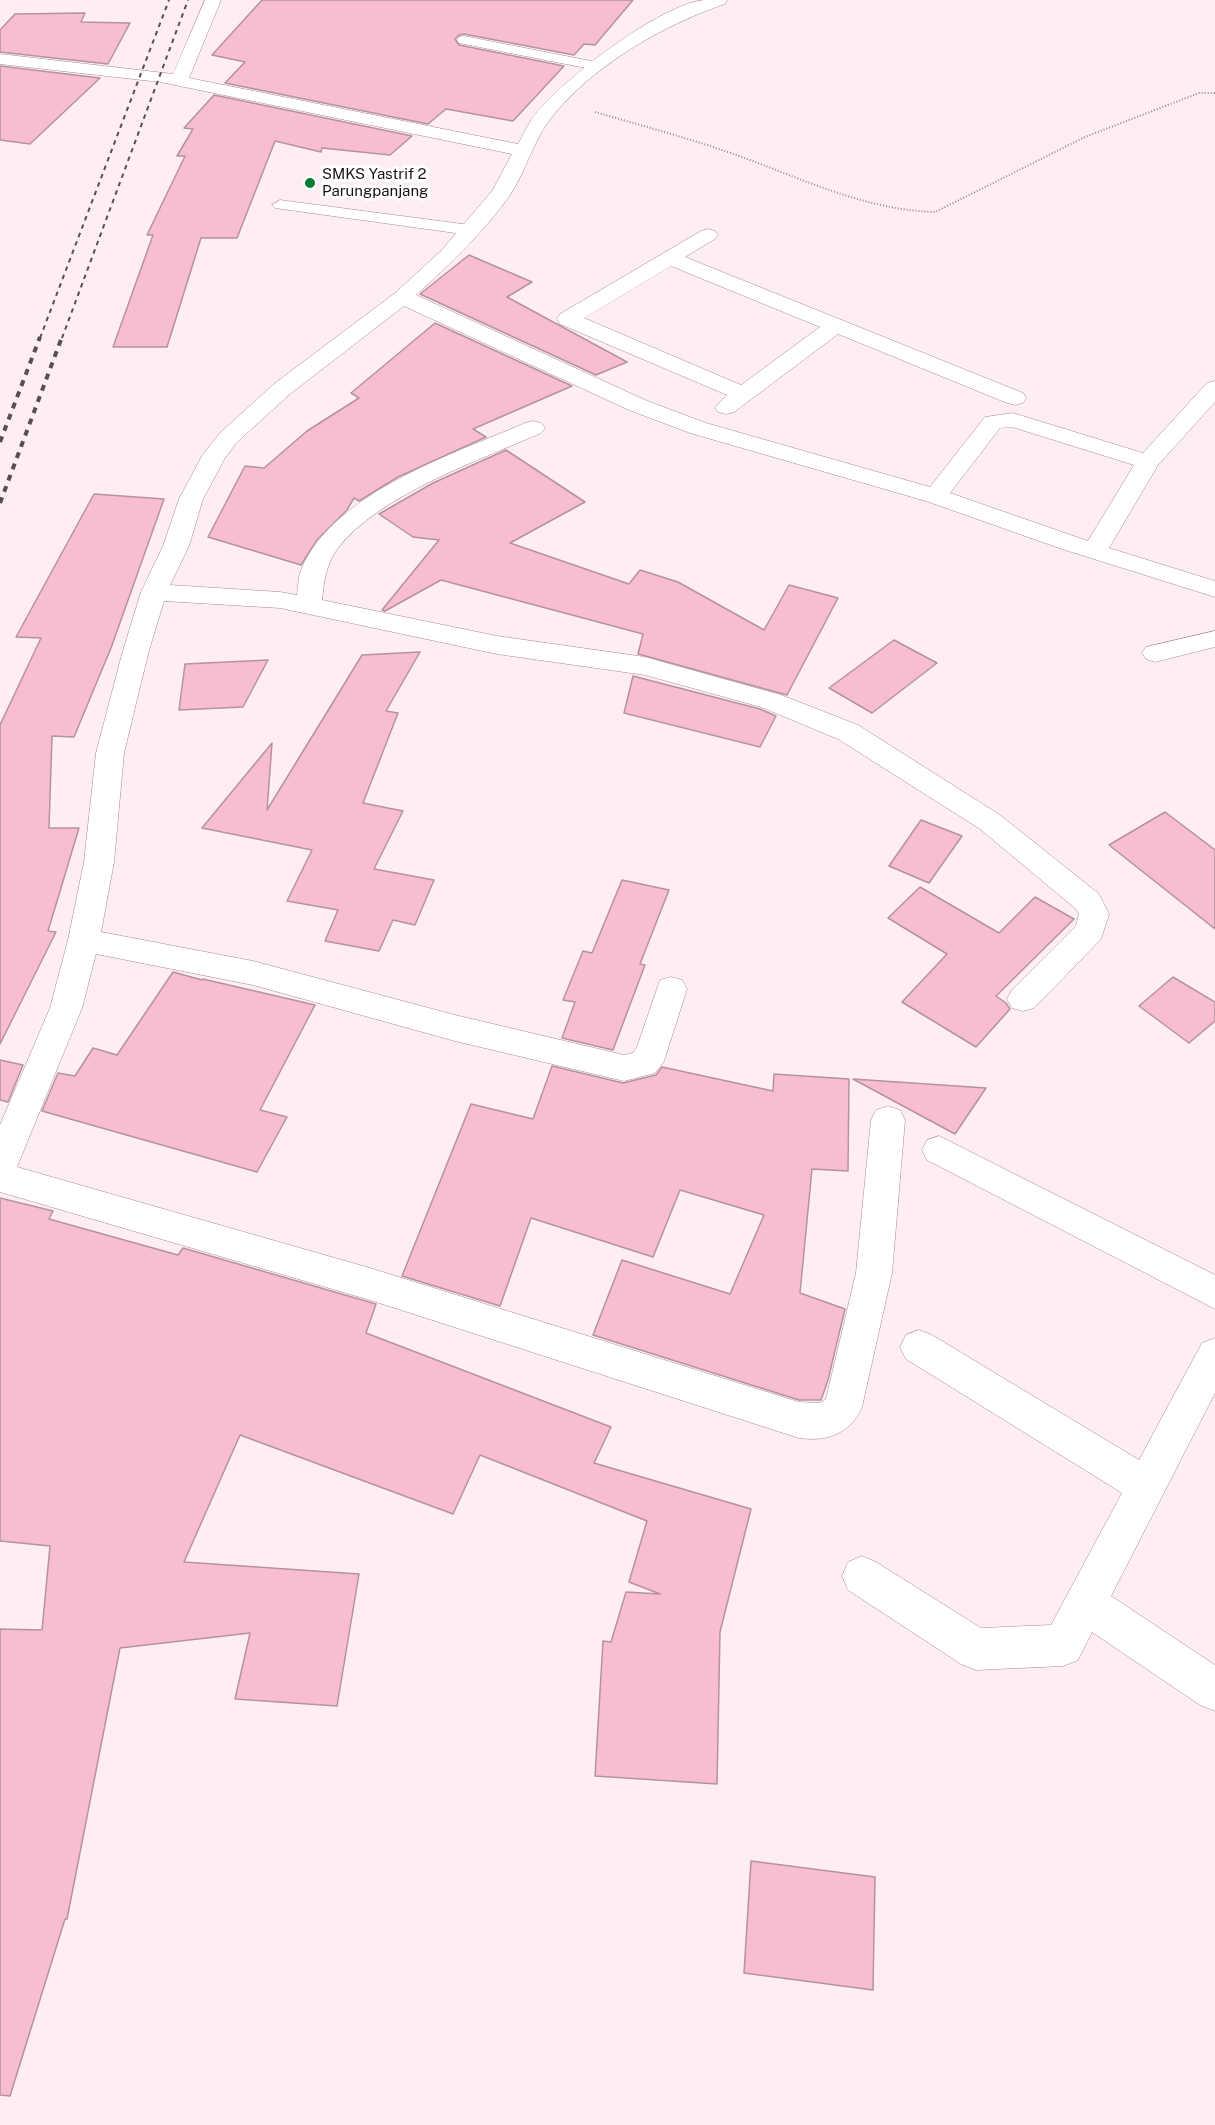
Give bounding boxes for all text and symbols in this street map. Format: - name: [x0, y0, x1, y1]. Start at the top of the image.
- place label: SMKS Yastrif 2 Parungpanjang: [322, 165, 428, 200]
- marker: SMKS Yastrif 2 Parungpanjang: [303, 176, 317, 190]

